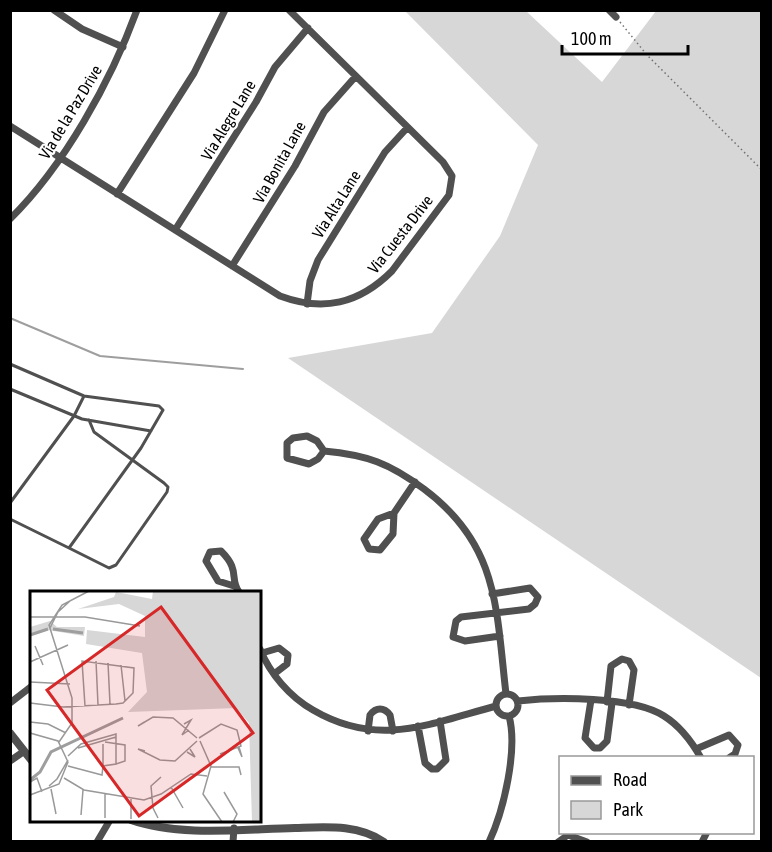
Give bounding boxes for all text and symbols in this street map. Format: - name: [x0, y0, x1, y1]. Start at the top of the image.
- scale bar: [562, 18, 688, 56]
- text: 100 m: [571, 28, 612, 49]
- street label: Via de la Paz Drive: [35, 62, 105, 162]
- street label: Via Alegre Lane: [197, 77, 260, 164]
- street label: Via Bonita Lane: [249, 118, 309, 206]
- street label: Via Alta Lane: [308, 167, 364, 241]
- street label: Via Cuesta Drive: [364, 191, 436, 277]
- inset map: [30, 591, 261, 822]
- legend: [559, 756, 754, 834]
- text: Road: [613, 769, 647, 790]
- text: Park: [613, 799, 643, 820]

